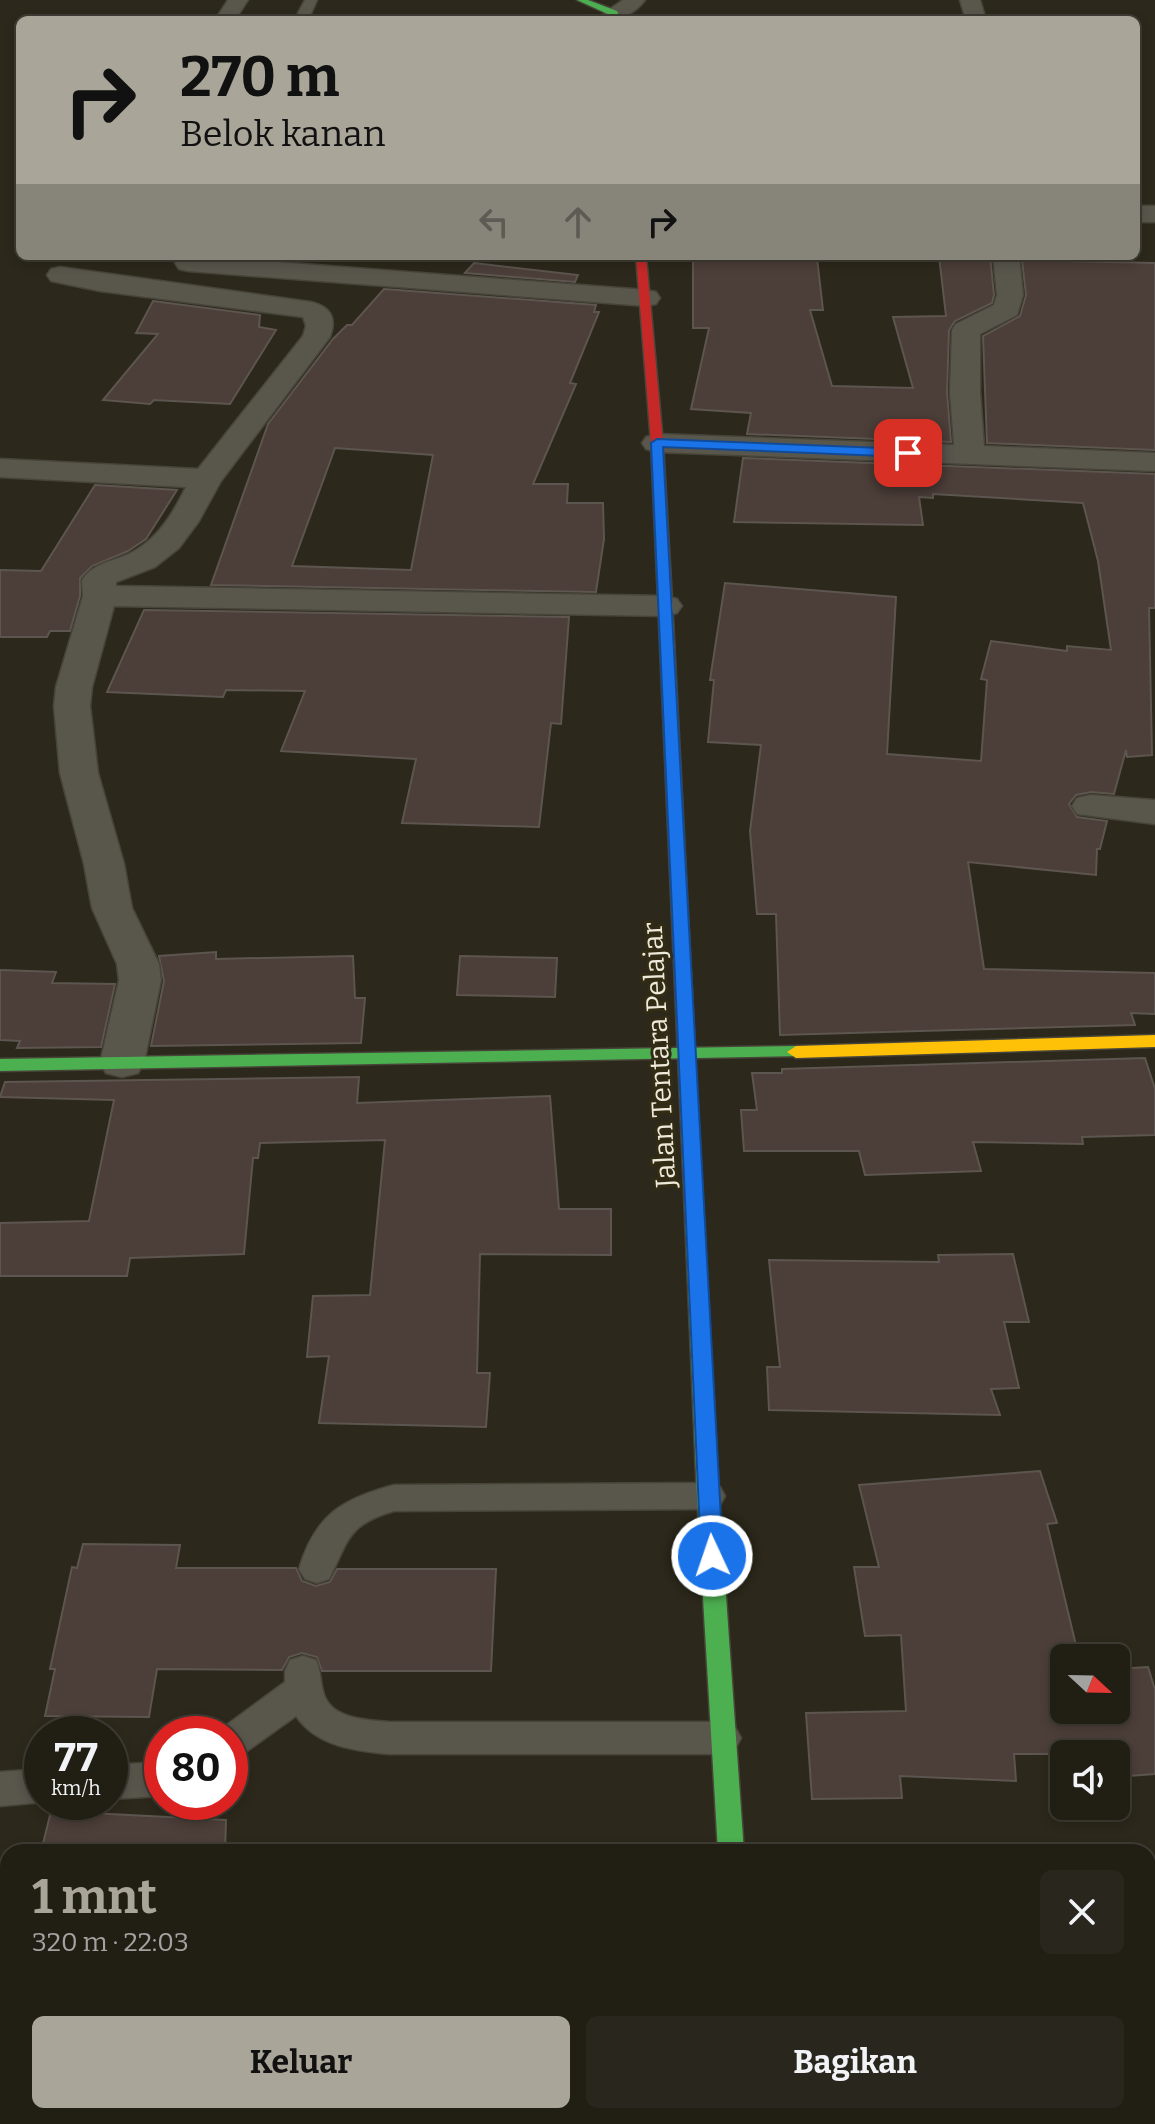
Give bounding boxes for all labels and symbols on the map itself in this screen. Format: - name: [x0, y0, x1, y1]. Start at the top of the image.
- pin: [874, 419, 942, 487]
- street label: Jalan Tentara Pelajar: [636, 921, 682, 1190]
- position arrow: [670, 1514, 754, 1598]
- north arrow: [1050, 1644, 1130, 1724]
- speed limit sign: 80: [144, 1716, 248, 1820]

